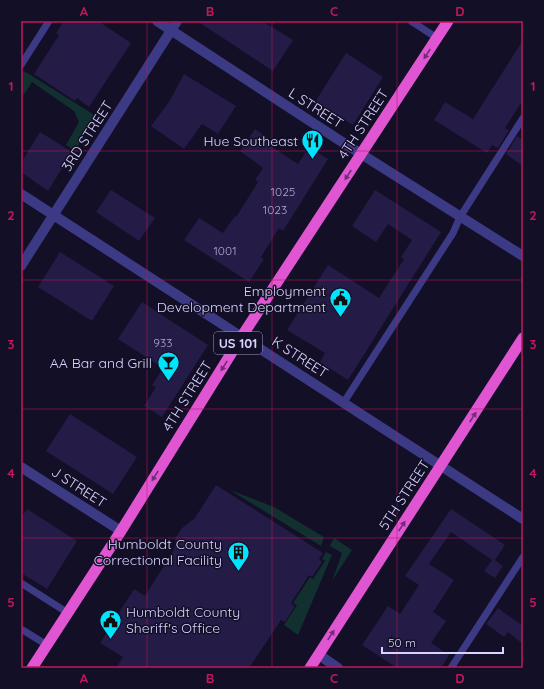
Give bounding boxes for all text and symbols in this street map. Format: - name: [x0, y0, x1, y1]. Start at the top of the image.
- text: A: [80, 3, 89, 19]
- text: B: [206, 3, 214, 19]
- text: C: [330, 3, 338, 19]
- text: D: [455, 3, 465, 19]
- one-way arrow: [423, 48, 430, 60]
- text: 1: [8, 78, 14, 94]
- text: 1: [530, 78, 536, 94]
- street label: L STREET: [285, 84, 347, 132]
- street label: 4TH STREET: [334, 86, 392, 162]
- street label: 3RD STREET: [57, 97, 117, 175]
- restaurant icon: Hue Southeast: [300, 128, 326, 161]
- place label: Hue Southeast: [203, 132, 298, 150]
- one-way arrow: [345, 169, 352, 180]
- house number: 1025: [271, 184, 295, 199]
- house number: 1023: [263, 202, 287, 217]
- text: 2: [7, 207, 15, 223]
- text: 2: [529, 207, 537, 223]
- house number: 1001: [213, 243, 237, 258]
- place label: Employment Development Department: [157, 282, 326, 316]
- public building icon: Employment Development Department: [328, 286, 354, 319]
- road number: US 101: [214, 332, 262, 354]
- street label: K STREET: [269, 332, 331, 382]
- house number: 933: [153, 335, 173, 350]
- text: 3: [8, 336, 15, 352]
- text: 3: [530, 336, 537, 352]
- bar icon: AA Bar and Grill: [155, 350, 181, 383]
- place label: AA Bar and Grill: [50, 354, 152, 372]
- street label: 4TH STREET: [158, 357, 216, 435]
- one-way arrow: [220, 361, 228, 371]
- one-way arrow: [469, 411, 476, 423]
- street label: 5TH STREET: [375, 457, 433, 533]
- street label: J STREET: [48, 463, 110, 511]
- text: 4: [7, 465, 15, 481]
- text: 4: [529, 465, 537, 481]
- one-way arrow: [152, 470, 159, 482]
- one-way arrow: [398, 521, 406, 531]
- place label: Humboldt County Correctional Facility: [94, 535, 222, 569]
- building icon: Humboldt County Correctional Facility: [225, 539, 251, 572]
- text: 5: [7, 594, 15, 610]
- text: 5: [529, 594, 537, 610]
- place label: Humboldt County Sheriff's Office: [126, 603, 240, 637]
- public building icon: Humboldt County Sheriff's Office: [97, 607, 123, 640]
- one-way arrow: [328, 629, 335, 641]
- scale bar: [382, 629, 503, 655]
- text: 50 m: [388, 635, 416, 650]
- text: A: [80, 670, 89, 686]
- text: B: [206, 670, 214, 686]
- text: C: [330, 670, 338, 686]
- text: D: [455, 670, 465, 686]

